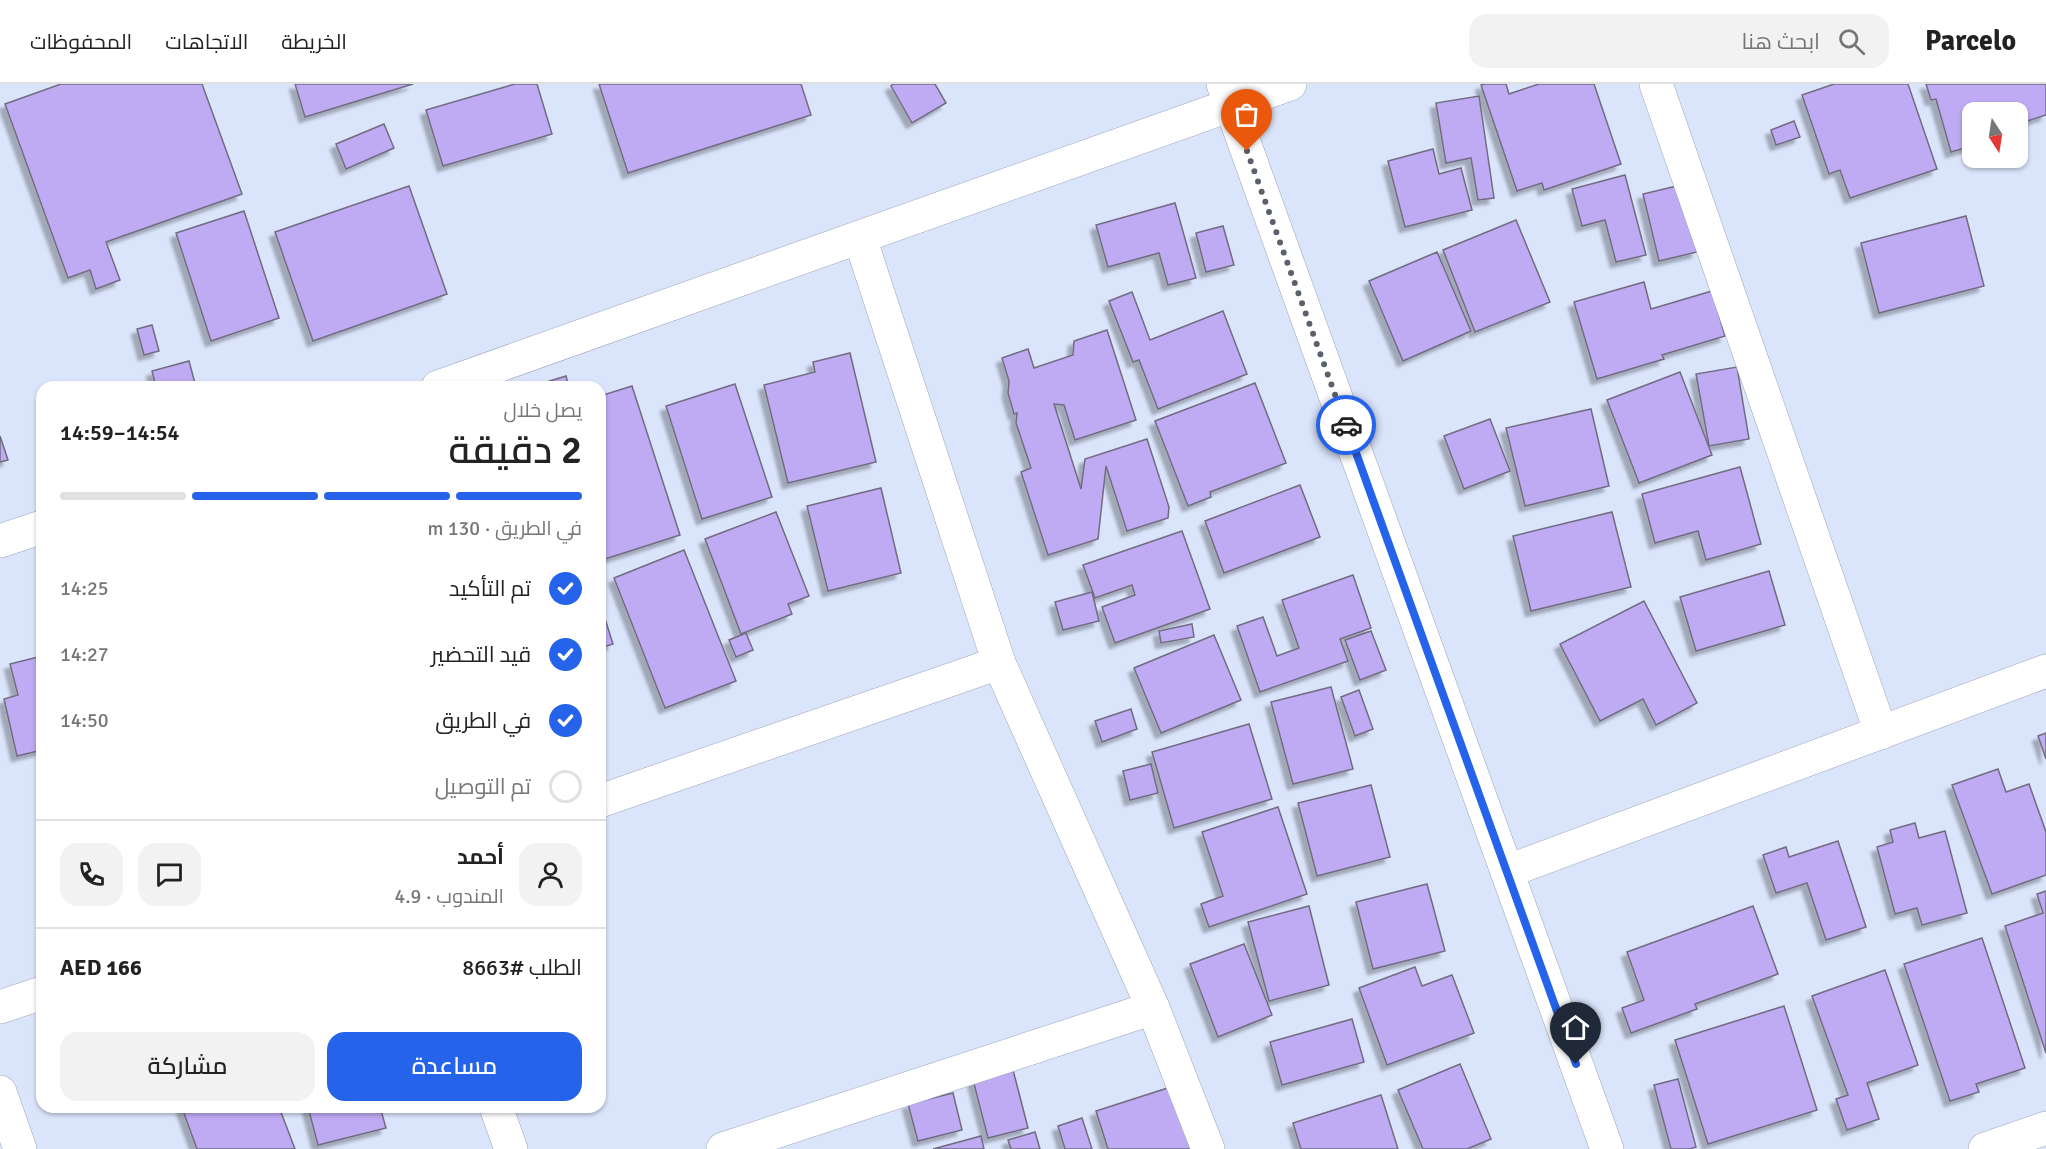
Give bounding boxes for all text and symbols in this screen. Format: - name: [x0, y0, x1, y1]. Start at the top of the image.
- search box: [1469, 14, 1889, 68]
- text: Parcelo: [1925, 24, 2016, 58]
- icon: search: [1835, 25, 1868, 58]
- text: ابحث هنا: [1742, 28, 1820, 55]
- text: المحفوظات: [30, 29, 132, 55]
- text: الاتجاهات: [165, 29, 248, 55]
- text: الخريطة: [281, 29, 347, 55]
- pin: [1221, 89, 1272, 151]
- icon: bag: [1230, 98, 1263, 131]
- north arrow: [1962, 102, 2028, 168]
- map controls: [1962, 102, 2028, 168]
- courier: [1316, 395, 1376, 455]
- text: يصل خلال: [503, 398, 582, 423]
- icon: car: [1330, 409, 1363, 442]
- text: 14:54–14:59: [60, 419, 179, 446]
- text: 2 دقيقة: [449, 426, 582, 474]
- text: في الطريق · 130 m: [427, 516, 582, 541]
- icon: check: [549, 572, 582, 605]
- text: تم التأكيد: [449, 575, 531, 602]
- text: 14:25: [60, 576, 109, 601]
- icon: check: [549, 638, 582, 671]
- text: قيد التحضير: [431, 641, 531, 668]
- text: 14:27: [60, 642, 109, 667]
- icon: check: [549, 704, 582, 737]
- text: في الطريق: [435, 707, 531, 734]
- text: 14:50: [60, 708, 109, 733]
- text: تم التوصيل: [435, 773, 531, 800]
- button: phone: [60, 843, 123, 906]
- button: chat: [138, 843, 201, 906]
- text: أحمد: [457, 843, 504, 870]
- button: person: [519, 843, 582, 906]
- text: المندوب · 4.9: [395, 884, 504, 909]
- text: AED 166: [60, 954, 142, 981]
- text: الطلب #8663: [462, 954, 582, 981]
- pin: [1550, 1002, 1601, 1064]
- icon: home: [1559, 1011, 1592, 1044]
- button: مشاركة: [60, 1032, 315, 1101]
- button: مساعدة: [327, 1032, 582, 1101]

